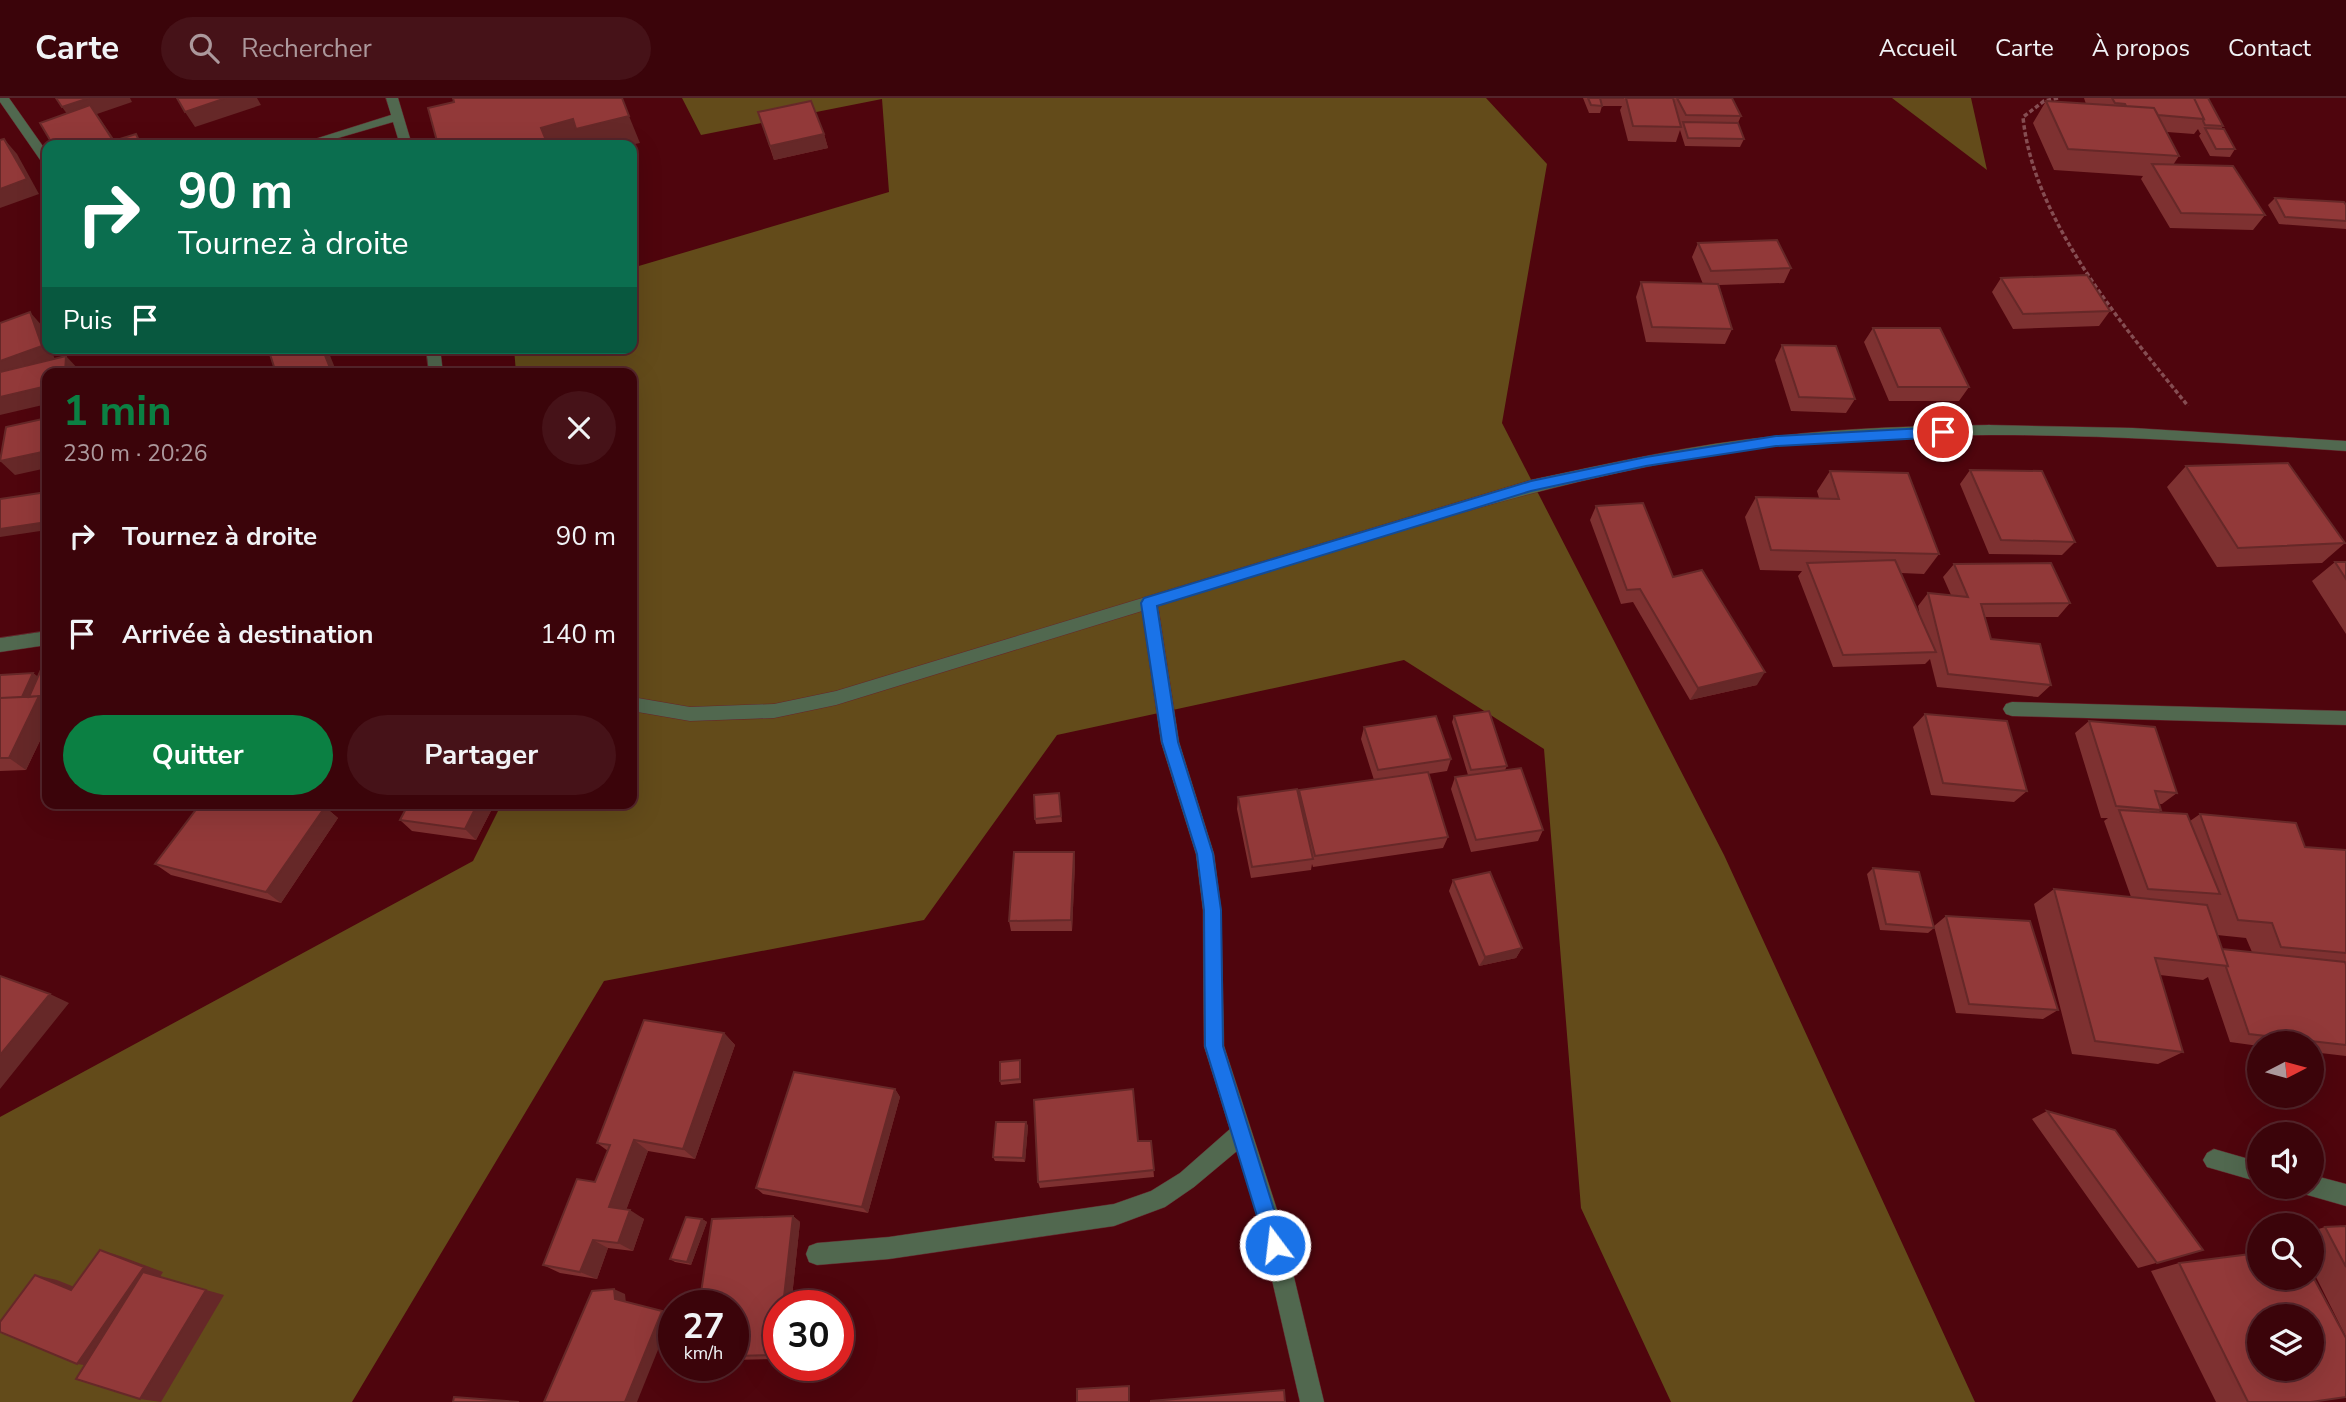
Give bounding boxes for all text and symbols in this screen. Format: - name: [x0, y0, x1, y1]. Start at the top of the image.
- search box: [161, 17, 651, 80]
- text: Carte: [35, 26, 119, 71]
- icon: search: [185, 29, 223, 67]
- text: Rechercher: [241, 31, 372, 66]
- text: Accueil: [1879, 32, 1957, 64]
- text: Carte: [1995, 32, 2054, 64]
- text: À propos: [2092, 32, 2190, 64]
- text: Contact: [2228, 32, 2311, 64]
- text: 90 m: [178, 158, 293, 225]
- icon: right: [63, 168, 154, 259]
- text: Tournez à droite: [178, 222, 409, 265]
- icon: arrive: [126, 301, 164, 339]
- text: Puis: [63, 303, 112, 338]
- text: 1 min: [63, 383, 172, 440]
- button: close: [542, 391, 616, 465]
- pin: [1913, 402, 1973, 462]
- icon: arrive: [1924, 413, 1962, 451]
- text: 230 m · 20:26: [63, 438, 208, 469]
- icon: right: [63, 517, 101, 555]
- text: Tournez à droite: [122, 519, 317, 554]
- text: 90 m: [556, 519, 616, 554]
- icon: arrive: [63, 615, 101, 653]
- text: Arrivée à destination: [122, 617, 373, 652]
- text: 140 m: [540, 617, 616, 652]
- button: Quitter: [63, 715, 333, 795]
- button: Partager: [347, 715, 616, 795]
- north arrow: [2247, 1031, 2324, 1108]
- map controls: [2247, 1031, 2324, 1381]
- button: sound: [2247, 1122, 2324, 1199]
- position arrow: [1238, 1208, 1312, 1282]
- button: search: [2247, 1213, 2324, 1290]
- speed limit sign: 30: [763, 1290, 854, 1381]
- text: 27: [682, 1303, 725, 1350]
- button: layers: [2247, 1304, 2324, 1381]
- text: km/h: [684, 1341, 723, 1365]

